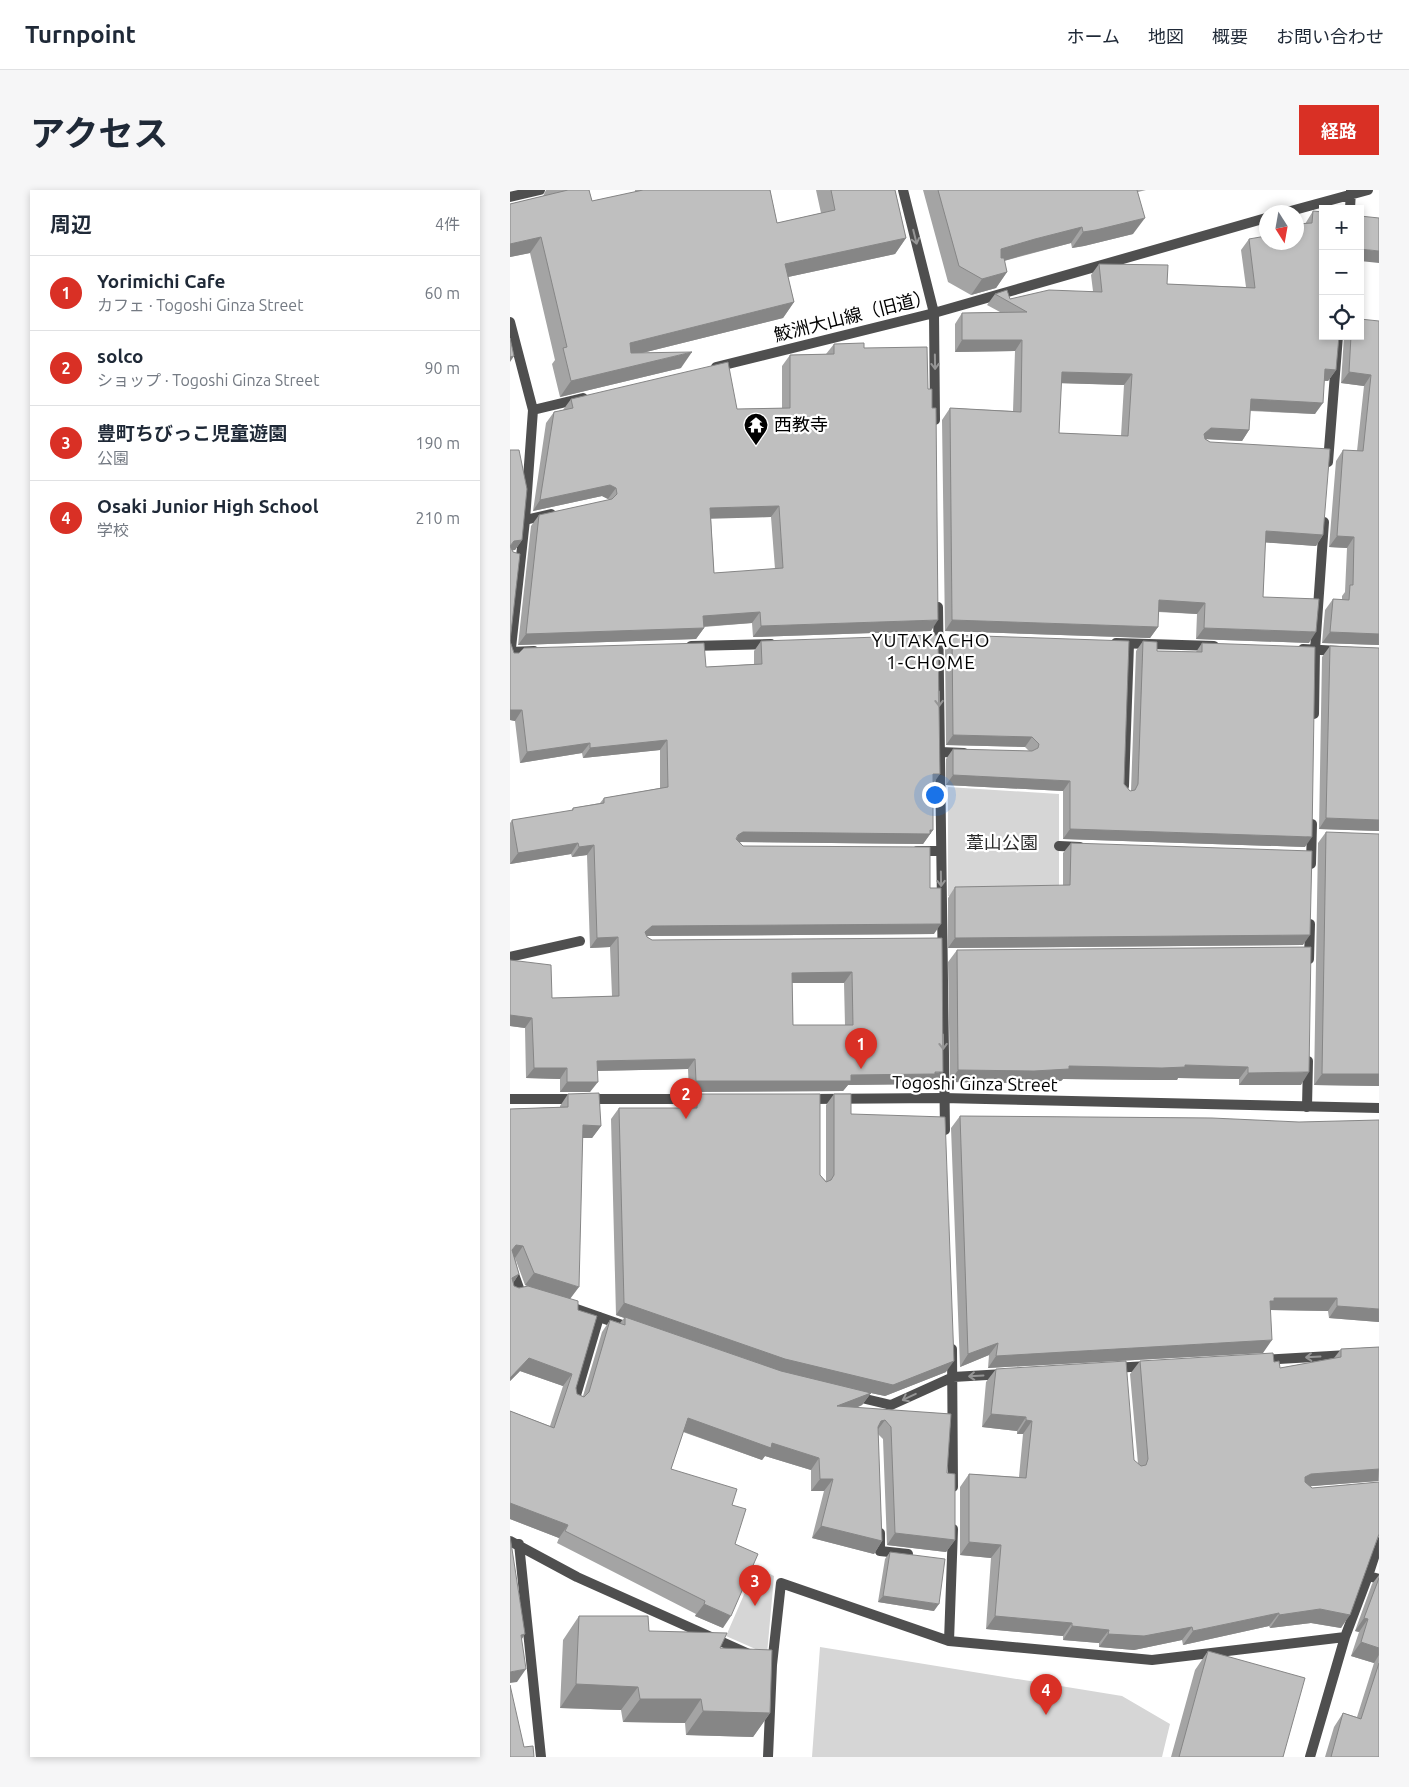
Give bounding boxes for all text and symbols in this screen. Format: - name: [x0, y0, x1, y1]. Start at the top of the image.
- text: Turnpoint: [25, 21, 136, 48]
- text: ホーム: [1067, 26, 1120, 46]
- text: 地図: [1148, 26, 1184, 46]
- text: 概要: [1212, 26, 1248, 46]
- text: お問い合わせ: [1276, 26, 1384, 46]
- button: 経路: [1299, 105, 1379, 155]
- text: アクセス: [30, 113, 168, 153]
- north arrow: [1259, 205, 1304, 250]
- map controls: [1319, 205, 1364, 340]
- button: +: [1319, 205, 1364, 250]
- text: 周辺: [50, 212, 92, 236]
- text: 4件: [435, 215, 460, 233]
- one-way arrow: [911, 229, 920, 245]
- button: −: [1319, 250, 1364, 295]
- text: Yorimichi Cafe: [97, 270, 225, 292]
- text: 1: [61, 284, 71, 302]
- text: 60 m: [424, 284, 460, 302]
- street label: 鮫洲大山線（旧道）: [772, 286, 934, 344]
- button: locate: [1319, 295, 1364, 340]
- text: カフェ · Togoshi Ginza Street: [97, 296, 303, 314]
- text: solco: [97, 345, 144, 367]
- one-way arrow: [930, 353, 939, 369]
- text: 2: [61, 359, 71, 377]
- text: 90 m: [424, 359, 460, 377]
- text: ショップ · Togoshi Ginza Street: [97, 371, 319, 389]
- temple icon: 西教寺: [743, 412, 769, 446]
- place label: 西教寺: [774, 414, 828, 434]
- text: 豊町ちびっこ児童遊園: [97, 422, 287, 444]
- text: 3: [61, 434, 71, 452]
- text: 190 m: [415, 434, 460, 452]
- text: 公園: [97, 449, 129, 467]
- text: Osaki Junior High School: [97, 495, 319, 517]
- text: 4: [61, 509, 71, 527]
- text: 210 m: [415, 509, 460, 527]
- text: 学校: [97, 521, 129, 539]
- district label: YUTAKACHO 1-CHOME: [872, 629, 990, 673]
- one-way arrow: [934, 690, 944, 707]
- your location: [922, 782, 948, 808]
- park label: 葦山公園: [966, 832, 1038, 852]
- one-way arrow: [936, 870, 946, 887]
- pin: 1: [845, 1028, 877, 1069]
- one-way arrow: [938, 1033, 948, 1049]
- street label: Togoshi Ginza Street: [892, 1072, 1058, 1094]
- pin: 2: [670, 1078, 702, 1119]
- one-way arrow: [1305, 1352, 1321, 1361]
- one-way arrow: [968, 1371, 984, 1380]
- one-way arrow: [902, 1393, 917, 1403]
- pin: 3: [739, 1565, 771, 1606]
- pin: 4: [1030, 1674, 1062, 1715]

